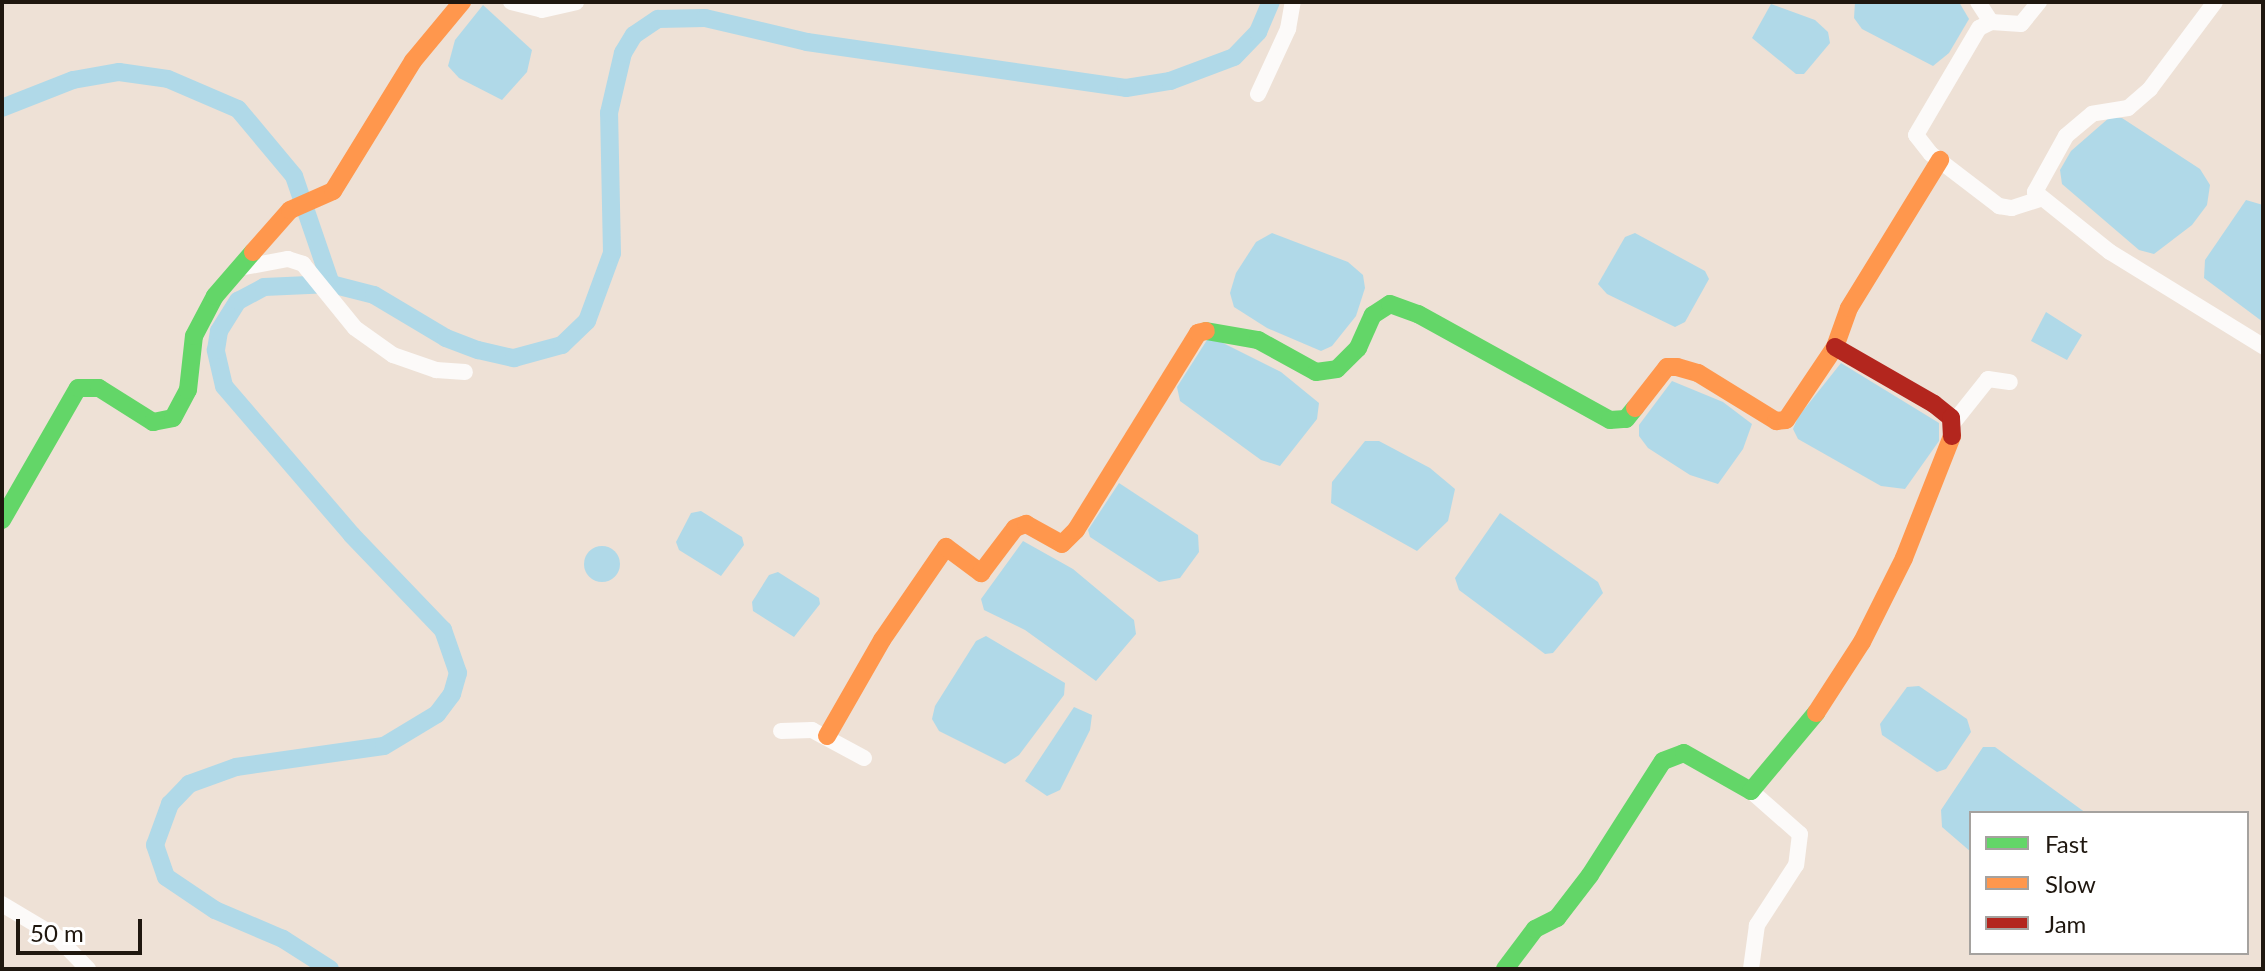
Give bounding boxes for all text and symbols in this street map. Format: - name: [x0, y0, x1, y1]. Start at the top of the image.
- legend: [1969, 811, 2249, 955]
- text: Fast: [2045, 829, 2088, 858]
- text: Slow: [2045, 869, 2096, 898]
- scale bar: [20, 903, 146, 953]
- text: Jam: [2045, 909, 2086, 938]
- text: 50 m: [30, 918, 84, 947]

